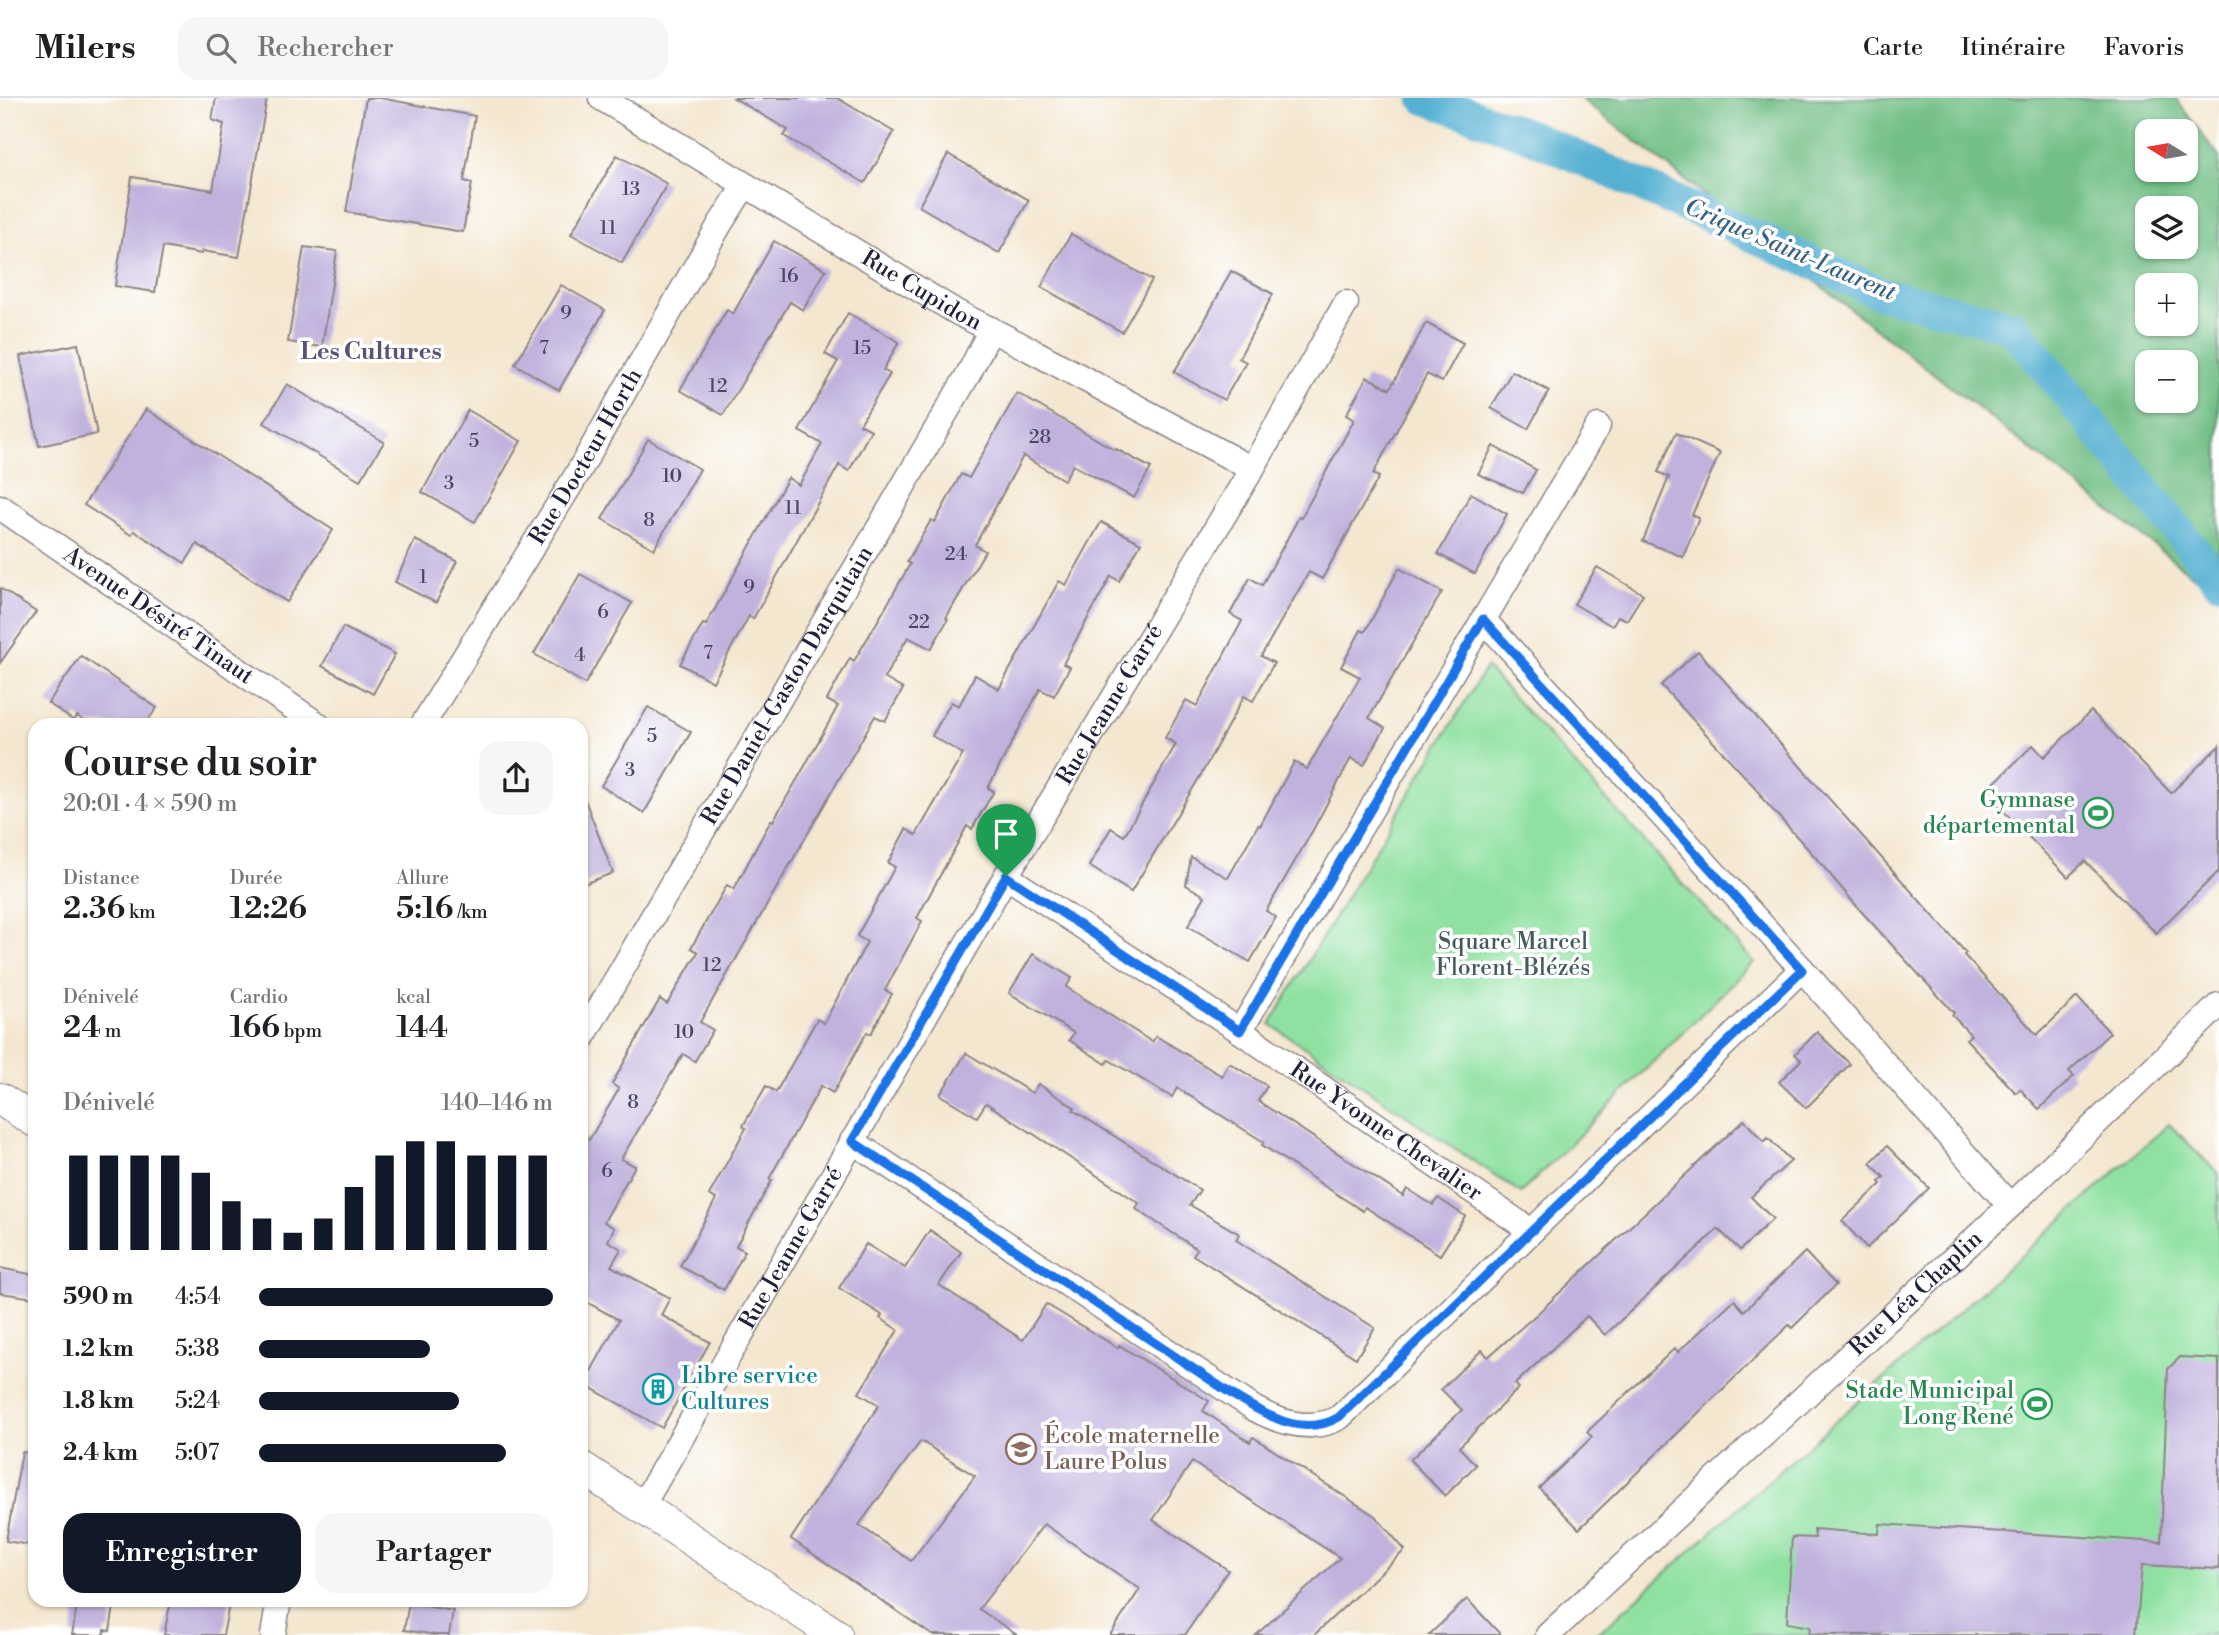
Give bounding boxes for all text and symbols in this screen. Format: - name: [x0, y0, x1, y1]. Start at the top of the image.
- search box: [178, 17, 668, 80]
- text: Milers: [35, 28, 136, 69]
- icon: search: [202, 29, 240, 67]
- text: Rechercher: [258, 32, 394, 64]
- text: Carte: [1863, 33, 1923, 63]
- text: Itinéraire: [1961, 33, 2066, 63]
- text: Favoris: [2104, 33, 2184, 63]
- north arrow: [2135, 119, 2198, 182]
- map controls: [2135, 119, 2198, 413]
- house number: 13: [622, 177, 640, 201]
- water label: Crique Saint-Laurent: [1680, 192, 1901, 308]
- button: layers: [2135, 196, 2198, 259]
- house number: 11: [600, 216, 617, 240]
- street label: Rue Cupidon: [856, 244, 987, 337]
- house number: 16: [779, 264, 799, 288]
- button: +: [2135, 273, 2198, 336]
- house number: 9: [560, 301, 572, 325]
- house number: 7: [539, 336, 549, 360]
- house number: 15: [853, 336, 871, 360]
- district label: Les Cultures: [300, 337, 442, 367]
- button: −: [2135, 350, 2198, 413]
- street label: Rue Docteur Horth: [523, 364, 648, 550]
- house number: 12: [708, 374, 728, 398]
- house number: 28: [1029, 425, 1051, 449]
- house number: 5: [469, 429, 479, 453]
- house number: 10: [662, 464, 682, 488]
- house number: 3: [444, 471, 454, 495]
- house number: 11: [785, 496, 802, 520]
- house number: 8: [643, 508, 655, 532]
- street label: Avenue Désiré Tinaut: [57, 540, 259, 690]
- street label: Rue Daniel-Gaston Darquitain: [695, 541, 879, 830]
- house number: 24: [945, 542, 967, 566]
- house number: 1: [419, 565, 427, 589]
- house number: 9: [743, 575, 755, 599]
- house number: 6: [597, 600, 609, 624]
- house number: 22: [908, 610, 930, 634]
- street label: Rue Jeanne Garré: [1050, 619, 1169, 790]
- house number: 7: [703, 641, 713, 665]
- house number: 4: [574, 643, 586, 667]
- house number: 5: [647, 724, 657, 748]
- text: Course du soir: [63, 740, 317, 787]
- button: share: [479, 741, 553, 815]
- house number: 3: [625, 758, 635, 782]
- place label: Gymnase départemental: [1923, 786, 2075, 840]
- text: 20:01 · 4 × 590 m: [63, 790, 237, 818]
- sports icon: Gymnase départemental: [2081, 796, 2115, 830]
- pin: [976, 804, 1036, 876]
- icon: arrive: [987, 815, 1025, 853]
- text: Distance: [63, 866, 140, 890]
- text: Durée: [230, 866, 283, 890]
- text: Allure: [396, 866, 449, 890]
- text: 2.36: [63, 890, 125, 928]
- text: 12:26: [230, 890, 307, 928]
- text: 5:16: [396, 890, 453, 928]
- text: km: [125, 900, 156, 924]
- text: /km: [453, 900, 488, 924]
- park label: Square Marcel Florent-Blézés: [1436, 928, 1590, 982]
- house number: 12: [702, 953, 722, 977]
- text: Dénivelé: [63, 985, 139, 1009]
- text: Cardio: [230, 985, 288, 1009]
- text: kcal: [396, 985, 431, 1009]
- text: 24: [63, 1009, 101, 1047]
- text: 166: [230, 1009, 280, 1047]
- text: 144: [396, 1009, 448, 1047]
- text: m: [101, 1019, 121, 1043]
- text: bpm: [280, 1019, 322, 1043]
- house number: 10: [674, 1020, 694, 1044]
- street label: Rue Yvonne Chevalier: [1285, 1056, 1488, 1207]
- text: Dénivelé: [63, 1089, 155, 1117]
- text: 140–146 m: [441, 1089, 553, 1117]
- house number: 8: [627, 1090, 639, 1114]
- house number: 6: [601, 1159, 613, 1183]
- street label: Rue Jeanne Garré: [733, 1162, 849, 1334]
- street label: Rue Léa Chaplin: [1844, 1225, 1988, 1362]
- text: 590 m: [63, 1283, 133, 1311]
- text: 4:54: [175, 1283, 221, 1311]
- text: 1.2 km: [63, 1335, 134, 1363]
- text: 5:38: [175, 1335, 220, 1363]
- place label: Libre service Cultures: [681, 1362, 818, 1416]
- building icon: Libre service Cultures: [641, 1372, 675, 1406]
- place label: Stade Municipal Long René: [1846, 1377, 2014, 1431]
- text: 1.8 km: [63, 1387, 134, 1415]
- text: 5:24: [175, 1387, 220, 1415]
- sports icon: Stade Municipal Long René: [2020, 1387, 2054, 1421]
- place label: École maternelle Laure Polus: [1044, 1420, 1220, 1476]
- school or university icon: École maternelle Laure Polus: [1004, 1432, 1038, 1466]
- text: 2.4 km: [63, 1439, 138, 1467]
- text: 5:07: [175, 1439, 219, 1467]
- button: Enregistrer: [63, 1513, 301, 1593]
- button: Partager: [315, 1513, 553, 1593]

